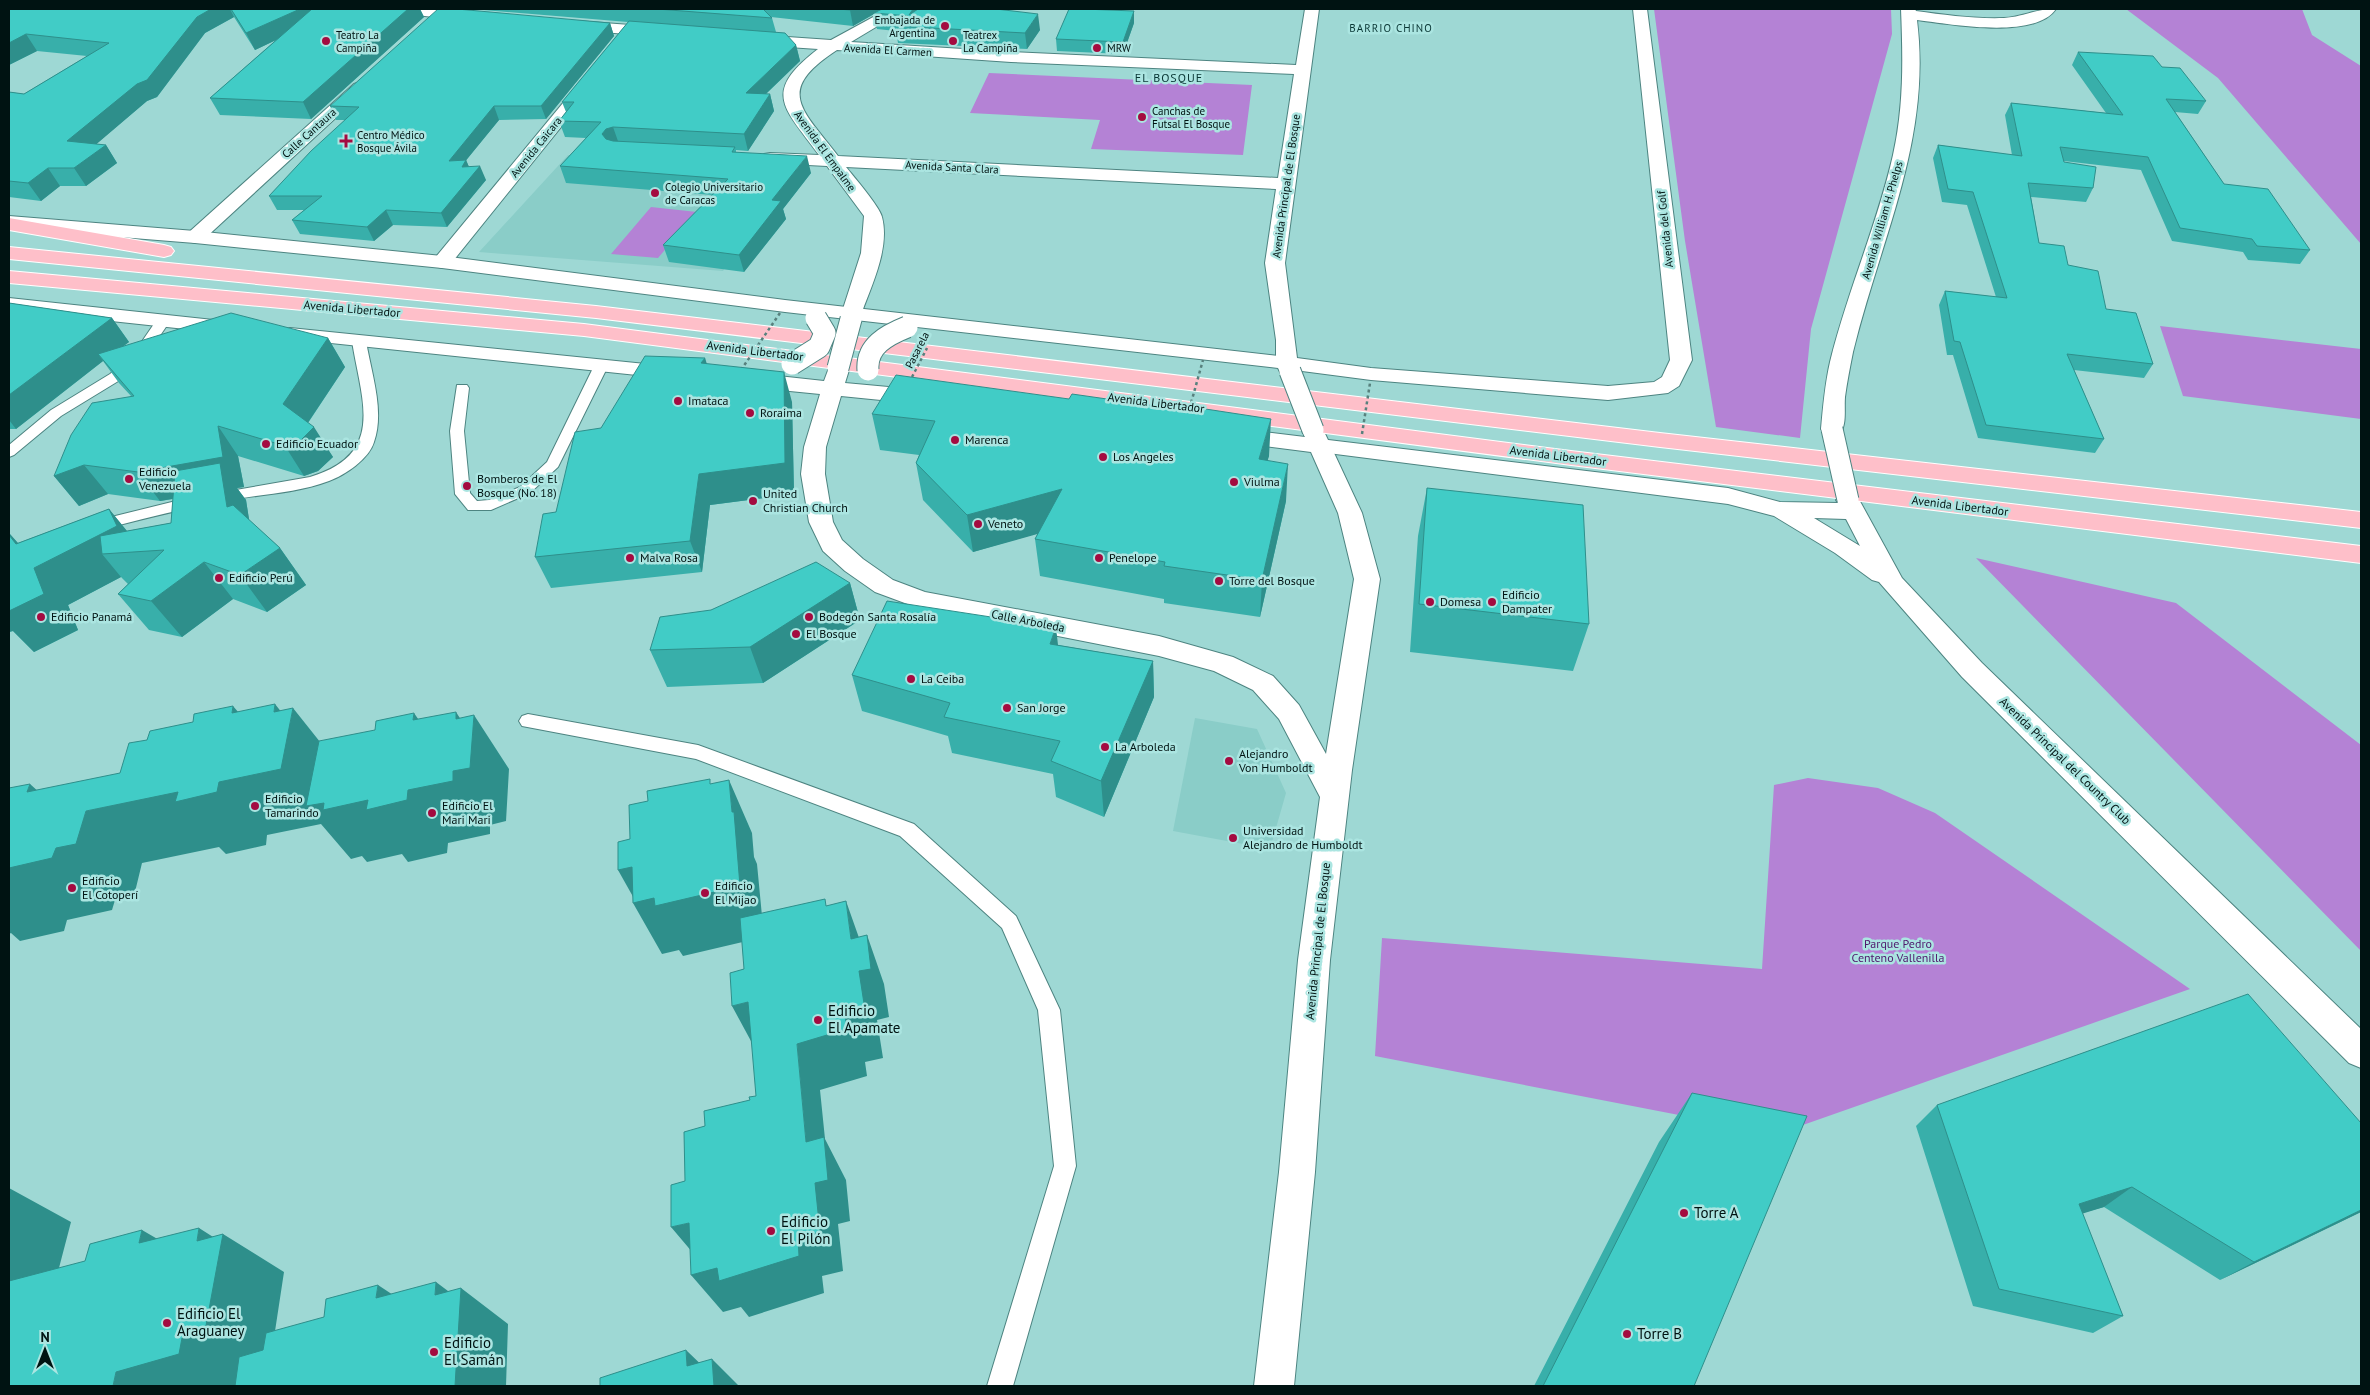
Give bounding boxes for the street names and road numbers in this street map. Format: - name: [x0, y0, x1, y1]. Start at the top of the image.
- street label: Avenida El Carmen: [844, 41, 932, 59]
- street label: Calle Cantaura: [279, 105, 339, 161]
- street label: Avenida El Empalme: [791, 108, 859, 194]
- street label: Avenida Principal de El Bosque: [1269, 113, 1303, 259]
- street label: Avenida Caicara: [507, 114, 565, 180]
- street label: Avenida Santa Clara: [905, 158, 999, 176]
- street label: Avenida William H. Phelps: [1858, 159, 1906, 281]
- street label: Avenida del Golf: [1654, 189, 1676, 268]
- street label: Avenida Libertador: [303, 297, 401, 320]
- street label: Pasarela: [902, 329, 932, 371]
- street label: Avenida Libertador: [706, 337, 804, 364]
- street label: Avenida Libertador: [1107, 389, 1205, 416]
- street label: Avenida Libertador: [1509, 442, 1607, 469]
- street label: Avenida Libertador: [1911, 492, 2009, 519]
- street label: Calle Arboleda: [990, 606, 1066, 635]
- street label: Avenida Principal del Country Club: [1997, 694, 2134, 827]
- street label: Avenida Principal de El Bosque: [1302, 862, 1333, 1020]

